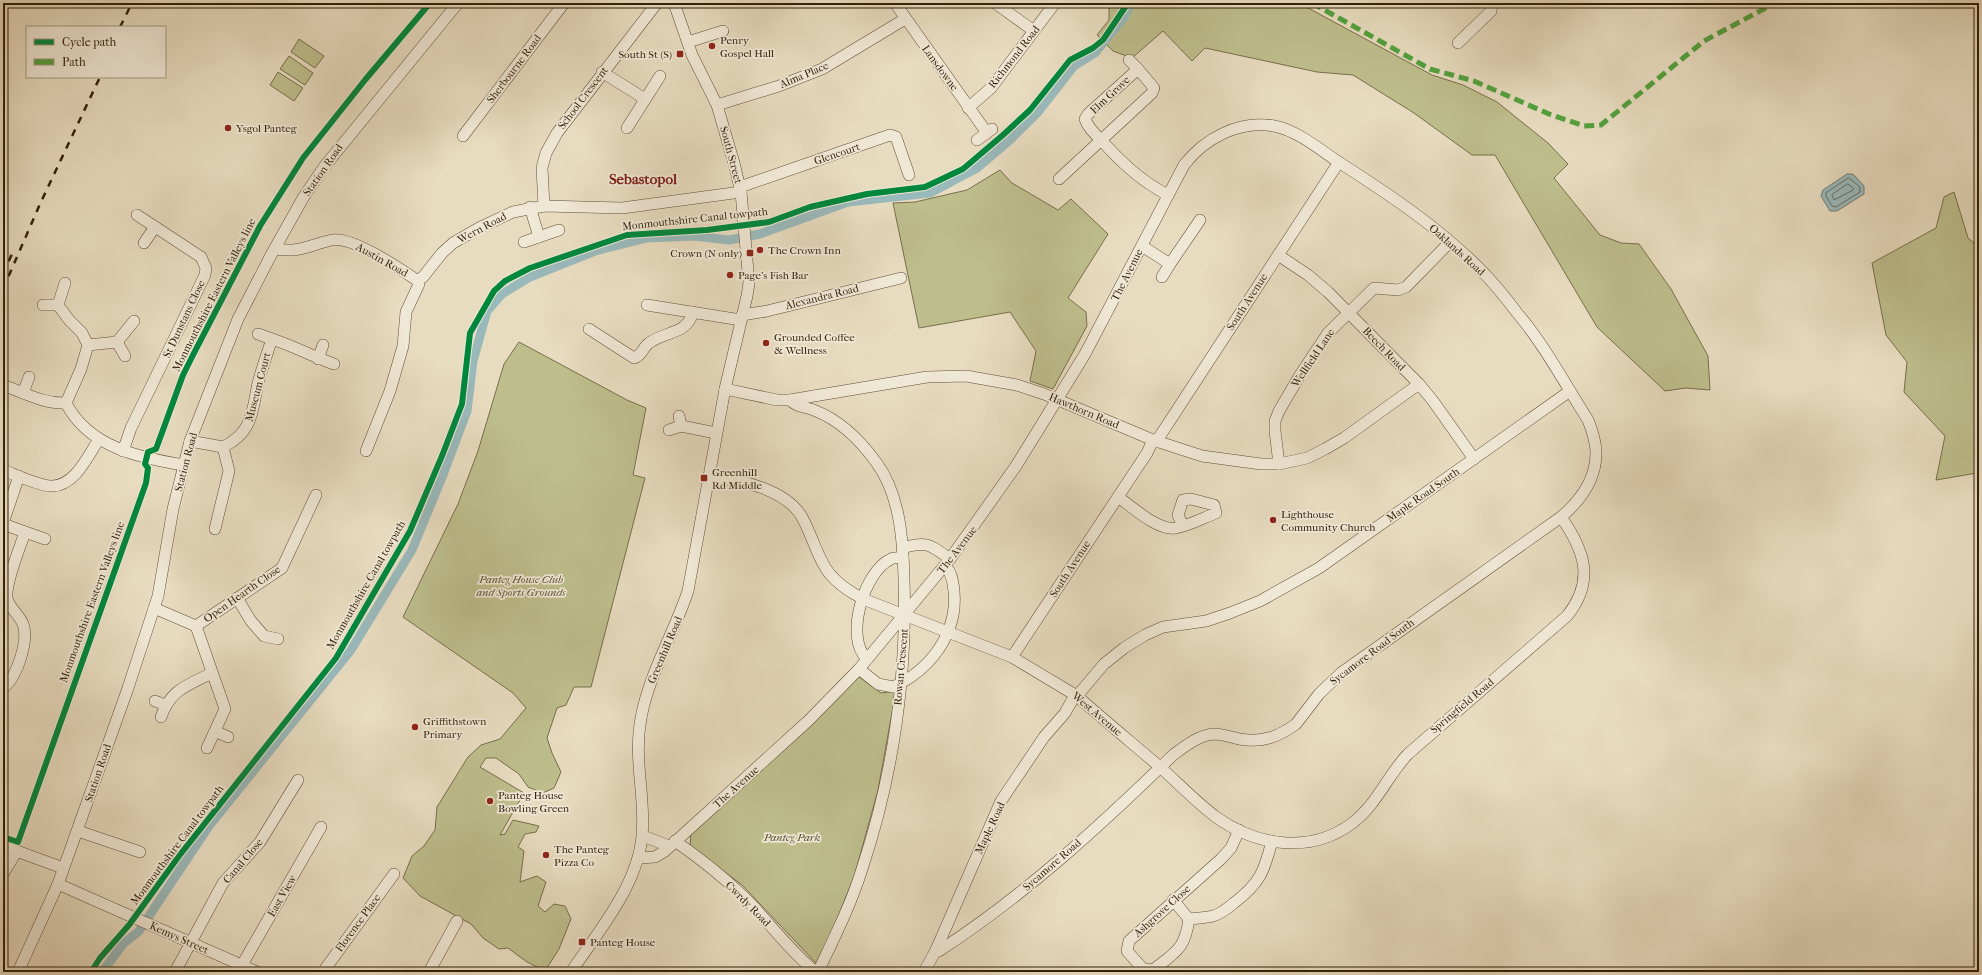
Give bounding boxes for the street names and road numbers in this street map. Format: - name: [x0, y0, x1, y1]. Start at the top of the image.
- street label: Richmond Road: [986, 22, 1043, 91]
- street label: Sherbourne Road: [484, 31, 545, 106]
- street label: Lansdowne: [919, 43, 961, 94]
- street label: Alma Place: [777, 59, 831, 91]
- street label: School Crescent: [555, 64, 611, 132]
- street label: Elm Grove: [1087, 73, 1133, 117]
- street label: South Street: [717, 125, 745, 185]
- street label: Glencourt: [812, 140, 862, 168]
- street label: Station Road: [300, 141, 346, 199]
- street label: Monmouthshire Canal towpath: [621, 205, 769, 233]
- street label: Wern Road: [454, 209, 510, 247]
- street label: Monmouthshire Eastern Valleys line: [170, 216, 259, 374]
- street label: Oaklands Road: [1426, 221, 1488, 279]
- street label: Austin Road: [353, 240, 411, 280]
- street label: The Avenue: [1108, 246, 1146, 303]
- street label: South Avenue: [1224, 271, 1271, 333]
- street label: St Dunstans Close: [160, 278, 208, 360]
- street label: Alexandra Road: [783, 281, 861, 313]
- street label: Beech Road: [1360, 324, 1409, 374]
- street label: Wellfield Lane: [1288, 326, 1338, 391]
- street label: Museum Court: [243, 351, 274, 423]
- street label: Hawthorn Road: [1047, 390, 1122, 432]
- street label: Station Road: [172, 430, 200, 493]
- street label: Maple Road South: [1384, 465, 1463, 525]
- street label: Monmouthshire Canal towpath: [324, 518, 409, 652]
- street label: Monmouthshire Eastern Valleys line: [57, 519, 127, 684]
- street label: The Avenue: [934, 523, 980, 576]
- street label: South Avenue: [1047, 538, 1094, 600]
- street label: Open Hearth Close: [201, 562, 283, 625]
- street label: Greenhill Road: [645, 613, 685, 686]
- street label: Sycamore Road South: [1327, 616, 1417, 688]
- street label: Rowan Crescent: [891, 628, 911, 706]
- street label: Springfield Road: [1428, 675, 1497, 736]
- street label: West Avenue: [1069, 689, 1125, 739]
- street label: Station Road: [82, 741, 114, 804]
- street label: The Avenue: [710, 763, 762, 811]
- street label: Monmouthshire Canal towpath: [128, 782, 227, 907]
- street label: Maple Road: [972, 799, 1008, 856]
- street label: Canal Close: [220, 835, 266, 886]
- street label: Sycamore Road: [1020, 836, 1084, 894]
- street label: East View: [265, 872, 300, 919]
- street label: Cwrdy Road: [723, 879, 774, 930]
- street label: Ashgrove Close: [1130, 882, 1193, 941]
- street label: Florence Place: [333, 891, 384, 955]
- street label: Kemys Street: [147, 919, 211, 957]

